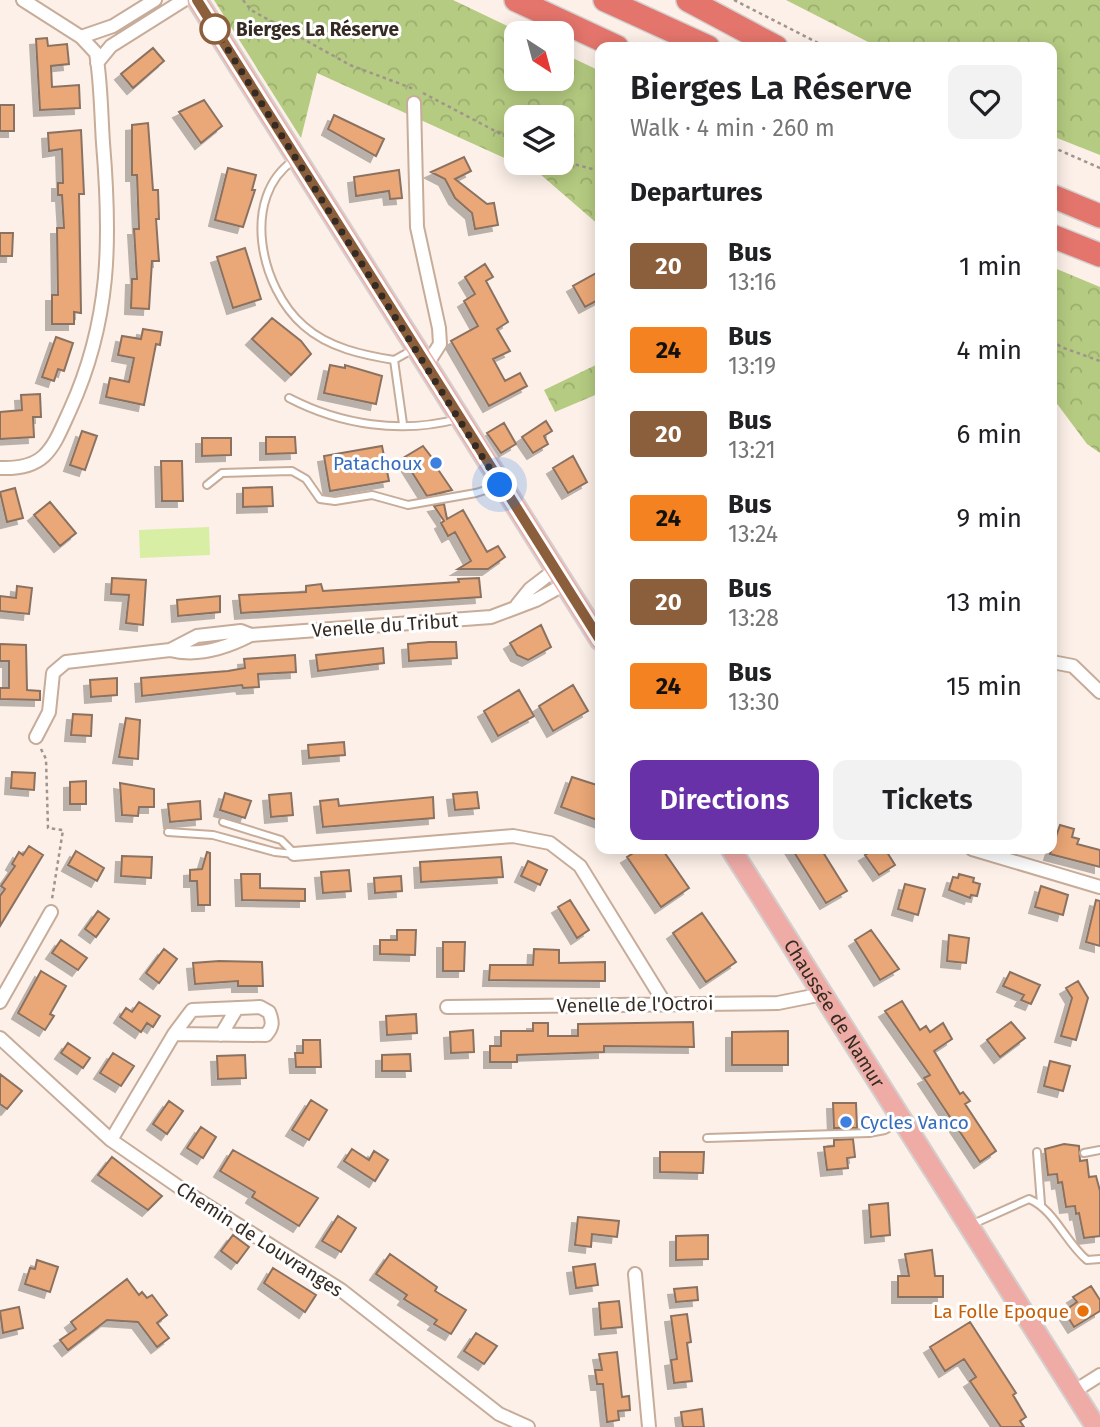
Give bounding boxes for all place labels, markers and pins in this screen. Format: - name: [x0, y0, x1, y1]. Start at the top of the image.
- marker: Bierges La Réserve: [200, 14, 230, 44]
- place label: Bierges La Réserve: [236, 18, 399, 41]
- place label: Patachoux: [333, 452, 423, 475]
- marker: Patachoux: [428, 455, 444, 471]
- place label: Cycles Vanco: [860, 1111, 969, 1134]
- marker: Cycles Vanco: [838, 1114, 854, 1130]
- place label: La Folle Epoque: [933, 1300, 1069, 1323]
- marker: La Folle Epoque: [1075, 1303, 1091, 1319]

